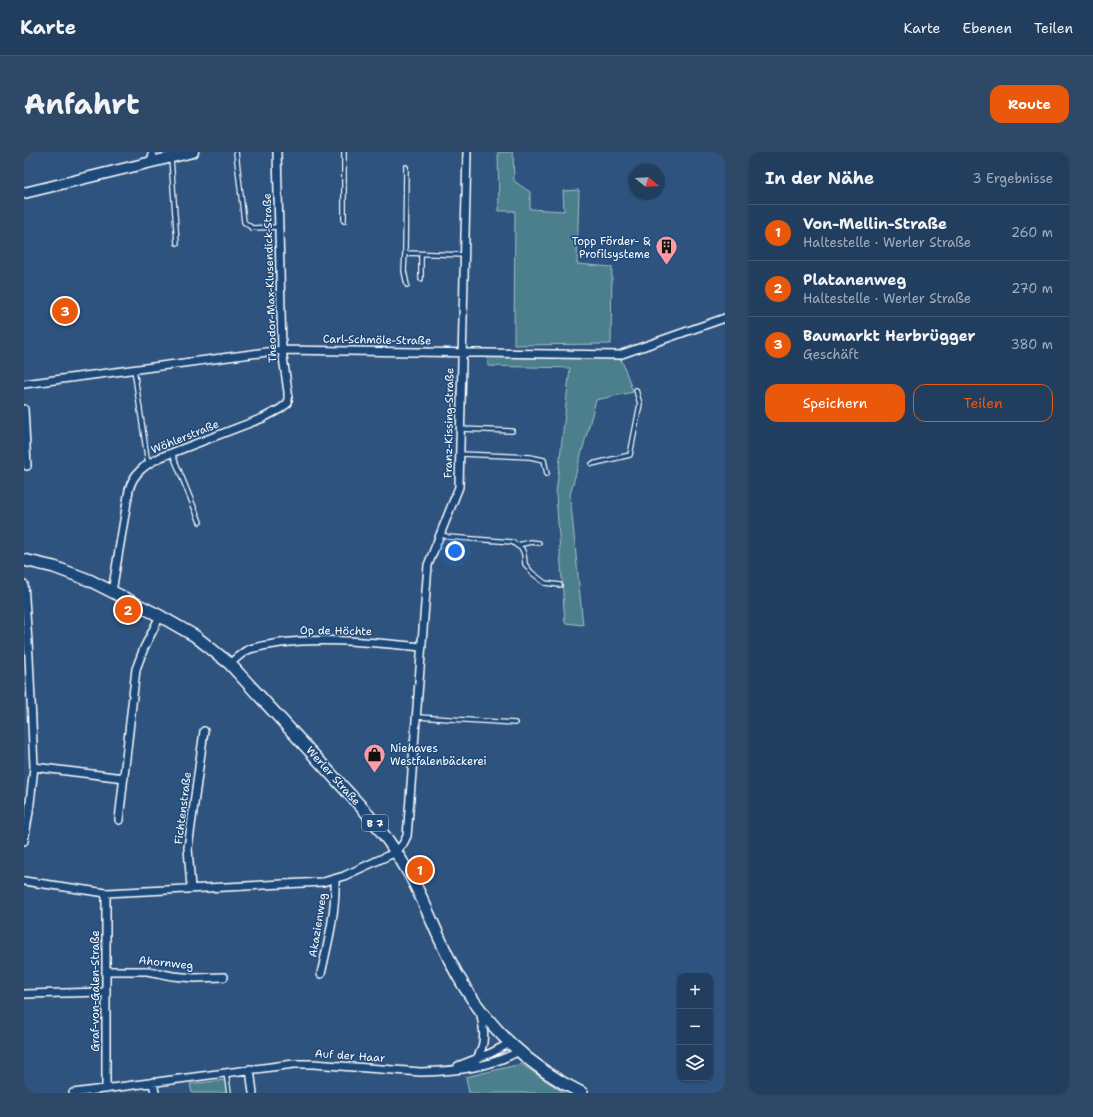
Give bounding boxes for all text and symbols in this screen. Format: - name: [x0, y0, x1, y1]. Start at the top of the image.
- text: Karte: [20, 15, 76, 40]
- text: Karte: [904, 19, 941, 37]
- text: Ebenen: [963, 19, 1012, 37]
- text: Teilen: [1034, 19, 1073, 37]
- text: Anfahrt: [24, 85, 140, 123]
- button: Route: [990, 85, 1069, 123]
- north arrow: [629, 164, 665, 200]
- text: In der Nähe: [765, 167, 874, 189]
- text: 3 Ergebnisse: [973, 170, 1053, 187]
- street label: Theodor-Max-Klusendick-Straße: [260, 193, 280, 363]
- text: Von-Mellin-Straße: [803, 214, 947, 234]
- text: 1: [775, 224, 781, 241]
- text: 260 m: [1011, 224, 1053, 241]
- place label: Topp Förder- & Profilsysteme: [572, 234, 650, 262]
- building icon: Topp Förder- & Profilsysteme: [653, 234, 679, 267]
- text: Haltestelle · Werler Straße: [803, 234, 971, 251]
- text: Platanenweg: [803, 270, 906, 290]
- text: 2: [773, 280, 783, 297]
- text: 270 m: [1011, 280, 1053, 297]
- text: Haltestelle · Werler Straße: [803, 290, 971, 307]
- pin: 3: [52, 296, 78, 326]
- text: Baumarkt Herbrügger: [803, 326, 976, 346]
- street label: Carl-Schmöle-Straße: [323, 332, 431, 348]
- text: 3: [773, 336, 783, 353]
- text: 380 m: [1011, 336, 1053, 353]
- text: Geschäft: [803, 346, 859, 363]
- street label: Franz-Kissing-Straße: [441, 368, 457, 478]
- button: Speichern: [765, 384, 905, 422]
- button: Teilen: [913, 384, 1053, 422]
- street label: Wöhlerstraße: [149, 416, 221, 458]
- your location: [445, 541, 465, 561]
- pin: 2: [115, 595, 141, 625]
- street label: Op de Höchte: [300, 623, 372, 639]
- shop icon: Niehaves Westfalenbäckerei: [362, 741, 388, 774]
- place label: Niehaves Westfalenbäckerei: [390, 741, 487, 769]
- street label: Werler Straße: [302, 743, 364, 809]
- street label: Fichtenstraße: [171, 771, 195, 845]
- road number: B 7: [362, 815, 388, 831]
- pin: 1: [407, 855, 433, 885]
- street label: Akazienweg: [306, 891, 331, 958]
- street label: Graf-von-Galen-Straße: [88, 930, 103, 1052]
- street label: Ahornweg: [138, 953, 194, 973]
- map controls: [677, 973, 713, 1081]
- button: +: [677, 973, 713, 1009]
- button: −: [677, 1009, 713, 1045]
- button: layers: [677, 1045, 713, 1081]
- street label: Auf der Haar: [314, 1046, 386, 1066]

